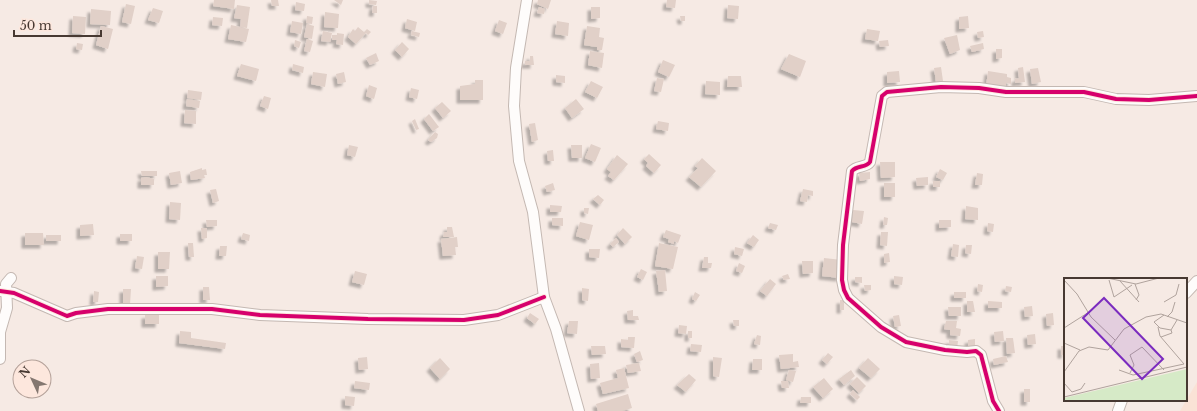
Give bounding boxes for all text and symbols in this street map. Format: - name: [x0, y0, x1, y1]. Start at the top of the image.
- scale bar: [14, 12, 101, 38]
- text: 50 m: [20, 18, 52, 33]
- inset map: [1064, 278, 1187, 401]
- north arrow: [12, 359, 52, 399]
- text: N: [16, 363, 34, 381]

